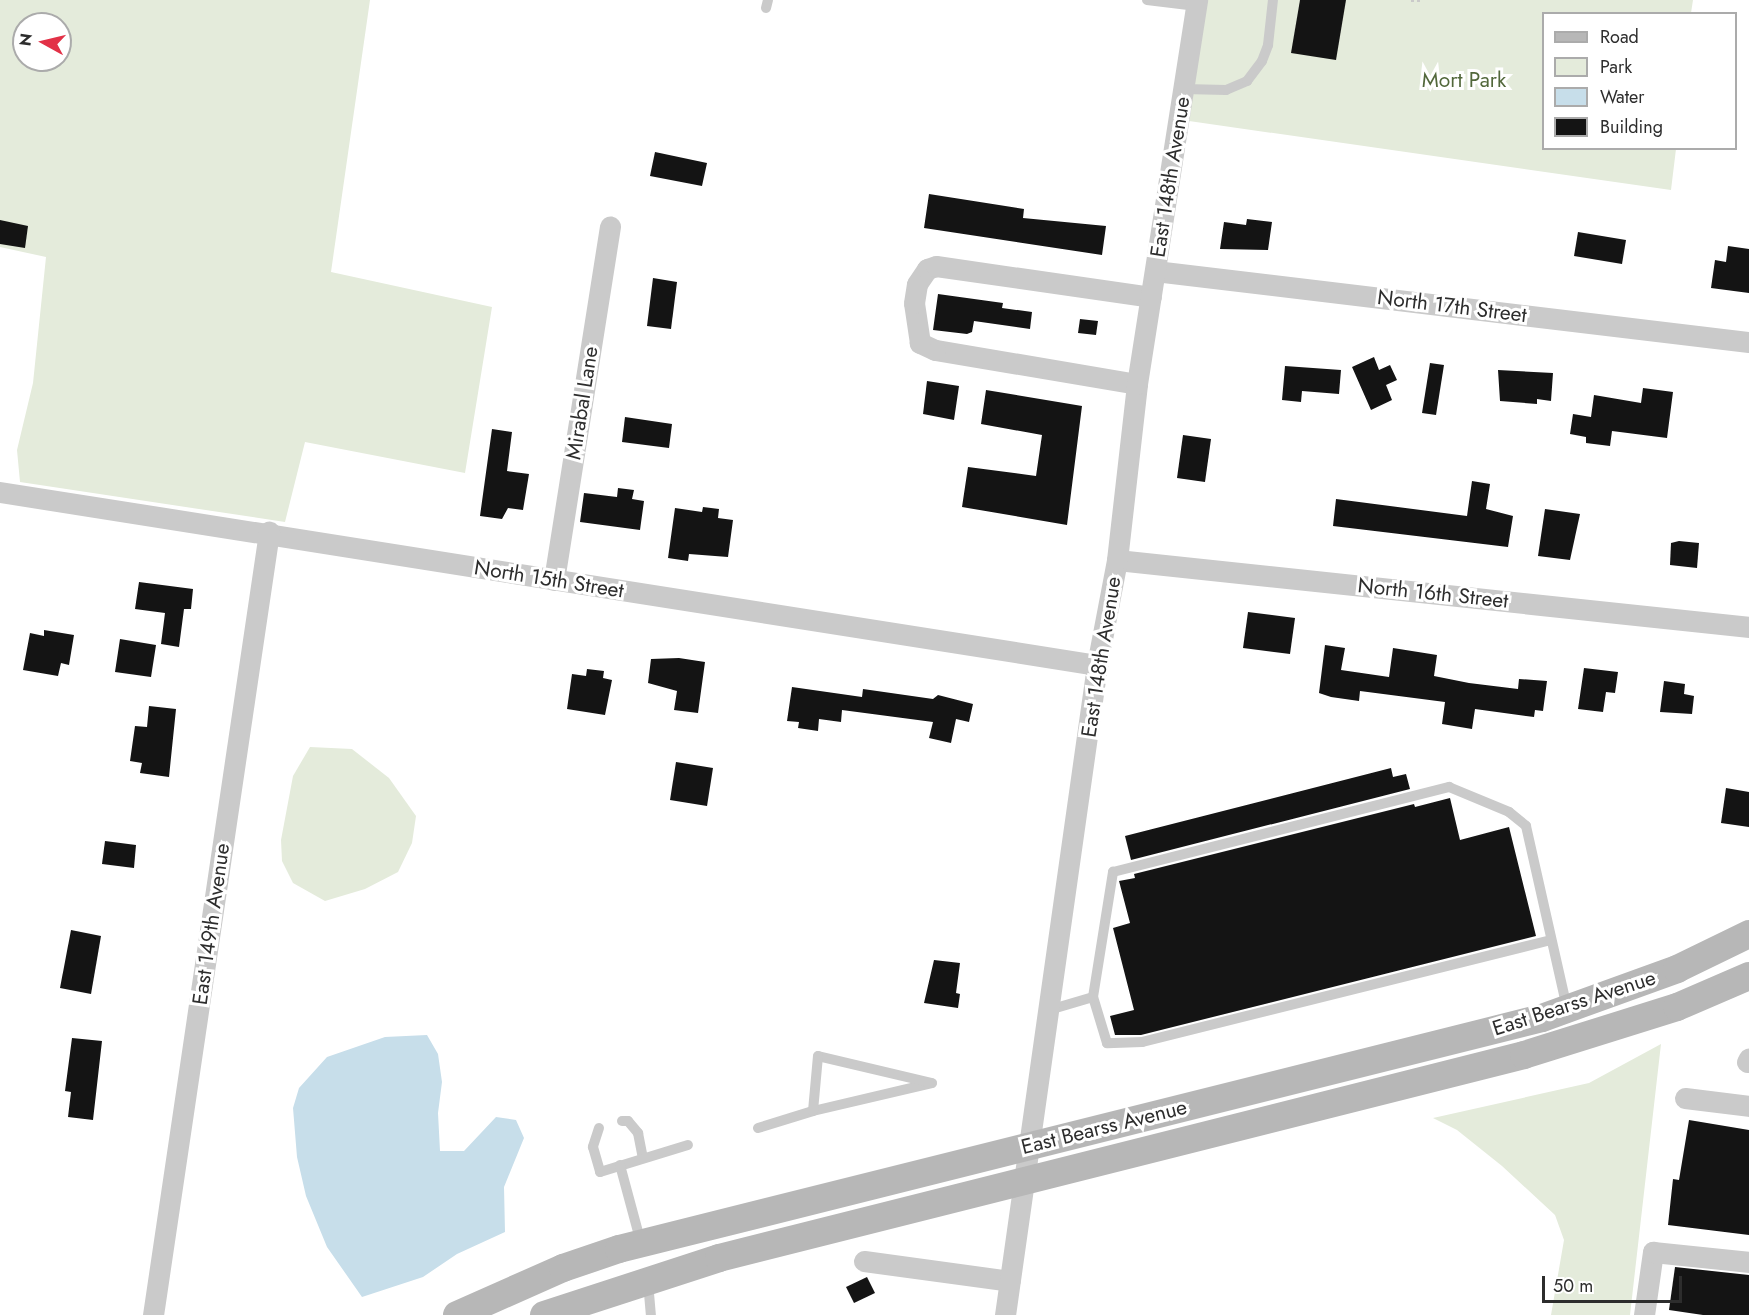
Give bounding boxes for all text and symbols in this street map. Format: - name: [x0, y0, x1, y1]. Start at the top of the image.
- north arrow: [12, 12, 72, 72]
- legend: [1542, 12, 1737, 150]
- text: Road: [1600, 24, 1639, 50]
- text: N: [13, 32, 38, 48]
- text: Park: [1600, 54, 1632, 80]
- park label: Mort Park: [1422, 67, 1506, 93]
- text: Water: [1600, 84, 1644, 110]
- street label: East 148th Avenue: [1145, 95, 1195, 259]
- text: Building: [1600, 114, 1663, 140]
- street label: North 17th Street: [1376, 284, 1528, 328]
- street label: Mirabal Lane: [561, 345, 603, 461]
- street label: North 15th Street: [472, 555, 626, 603]
- street label: North 16th Street: [1356, 573, 1510, 613]
- street label: East 148th Avenue: [1076, 575, 1126, 739]
- street label: East 149th Avenue: [187, 842, 235, 1006]
- street label: East Bearss Avenue: [1489, 965, 1659, 1041]
- street label: East Bearss Avenue: [1019, 1094, 1189, 1160]
- scale bar: [1545, 1264, 1684, 1302]
- text: 50 m: [1553, 1273, 1593, 1299]

